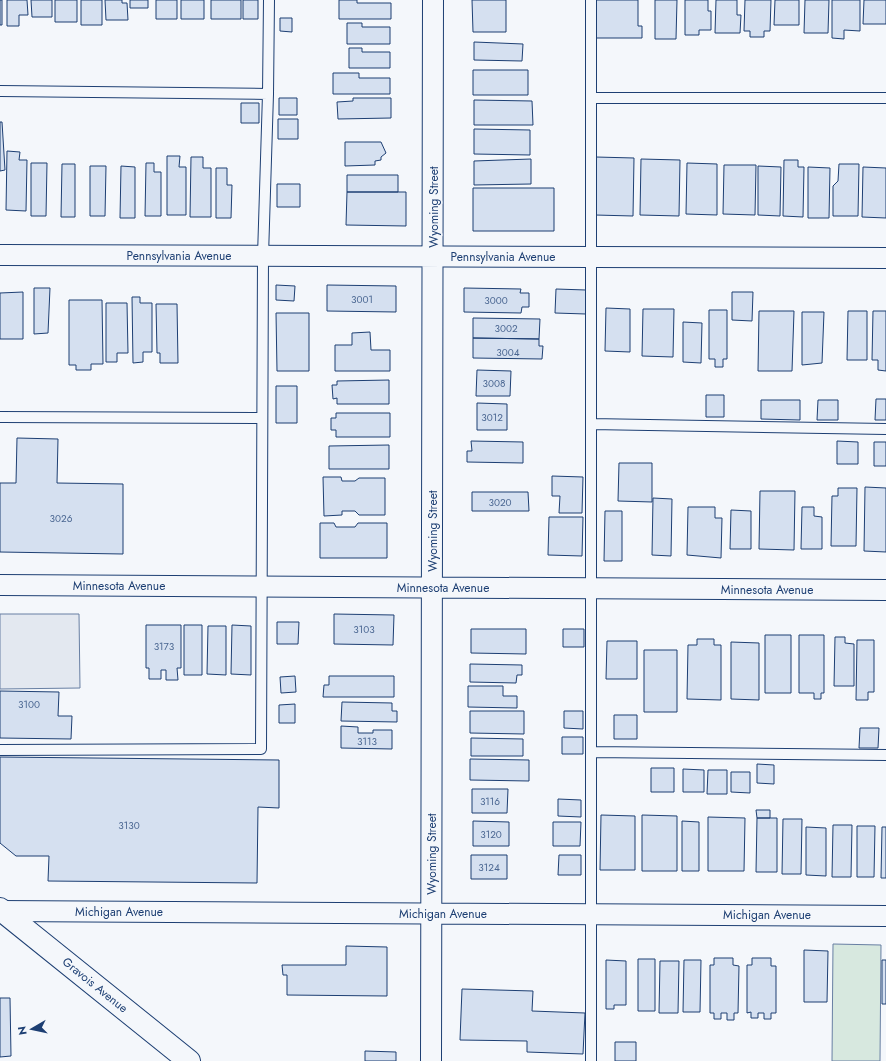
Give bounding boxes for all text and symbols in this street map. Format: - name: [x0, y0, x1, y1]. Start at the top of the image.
- street label: Wyoming Street: [425, 166, 443, 248]
- street label: Pennsylvania Avenue: [126, 247, 232, 265]
- street label: Pennsylvania Avenue: [450, 248, 556, 266]
- house number: 3001: [351, 292, 373, 307]
- house number: 3000: [484, 293, 508, 308]
- house number: 3002: [494, 321, 518, 336]
- house number: 3004: [496, 345, 520, 360]
- house number: 3008: [483, 376, 505, 391]
- house number: 3012: [481, 410, 503, 425]
- street label: Wyoming Street: [424, 490, 442, 572]
- house number: 3020: [488, 495, 512, 510]
- house number: 3026: [50, 511, 73, 526]
- street label: Minnesota Avenue: [73, 577, 165, 595]
- street label: Minnesota Avenue: [397, 579, 489, 597]
- street label: Minnesota Avenue: [721, 581, 813, 599]
- house number: 3103: [353, 622, 375, 637]
- house number: 3173: [154, 639, 175, 654]
- house number: 3100: [18, 697, 40, 712]
- house number: 3113: [357, 734, 377, 749]
- house number: 3116: [480, 794, 500, 809]
- street label: Wyoming Street: [423, 813, 441, 895]
- house number: 3130: [118, 818, 140, 833]
- house number: 3120: [480, 827, 502, 842]
- house number: 3124: [478, 860, 500, 875]
- street label: Michigan Avenue: [75, 903, 163, 921]
- street label: Michigan Avenue: [399, 905, 487, 923]
- street label: Michigan Avenue: [723, 906, 811, 924]
- street label: Gravois Avenue: [58, 953, 132, 1017]
- north arrow: [12, 1009, 52, 1049]
- text: N: [14, 1025, 31, 1036]

